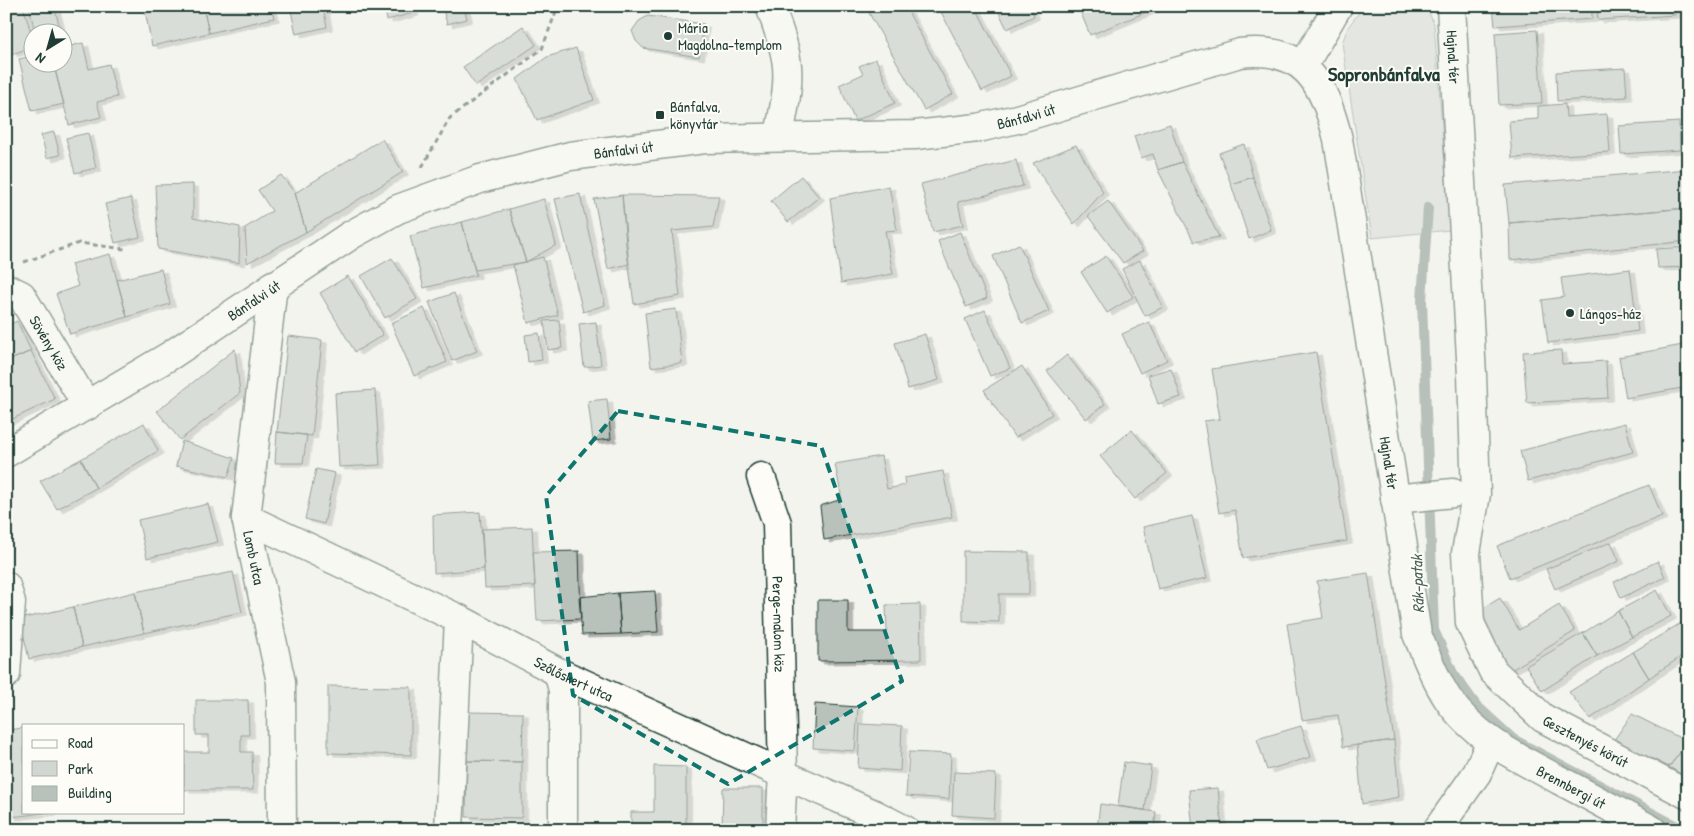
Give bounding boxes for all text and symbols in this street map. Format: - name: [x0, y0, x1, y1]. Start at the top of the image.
- place label: Mária Magdolna-templom: [678, 17, 782, 55]
- north arrow: [22, 22, 72, 72]
- marker: Mária Magdolna-templom: [662, 30, 674, 42]
- street label: Hajnal tér: [1442, 30, 1466, 84]
- text: N: [31, 49, 49, 69]
- district label: Sopronbánfalva: [1328, 60, 1440, 88]
- place label: Bánfalva, könyvtár: [670, 96, 720, 134]
- street label: Bánfalvi út: [995, 98, 1058, 134]
- marker: Bánfalva, könyvtár: [654, 109, 666, 121]
- street label: Bánfalvi út: [593, 135, 655, 163]
- street label: Bánfalvi út: [223, 274, 285, 325]
- place label: Lángos-ház: [1580, 303, 1642, 324]
- marker: Lángos-ház: [1564, 307, 1576, 319]
- street label: Sövény köz: [25, 311, 74, 374]
- street label: Hajnal tér: [1375, 435, 1404, 491]
- street label: Lomb utca: [238, 529, 270, 586]
- water label: Rák-patak: [1405, 553, 1429, 613]
- street label: Perge-malom köz: [768, 576, 791, 673]
- street label: Szőlőskert utca: [531, 651, 616, 706]
- street label: Gesztenyés körút: [1539, 709, 1633, 773]
- legend: [22, 724, 185, 814]
- text: Road: [68, 732, 93, 753]
- text: Park: [68, 758, 93, 779]
- street label: Brennbergi út: [1533, 760, 1610, 814]
- text: Building: [68, 782, 112, 803]

